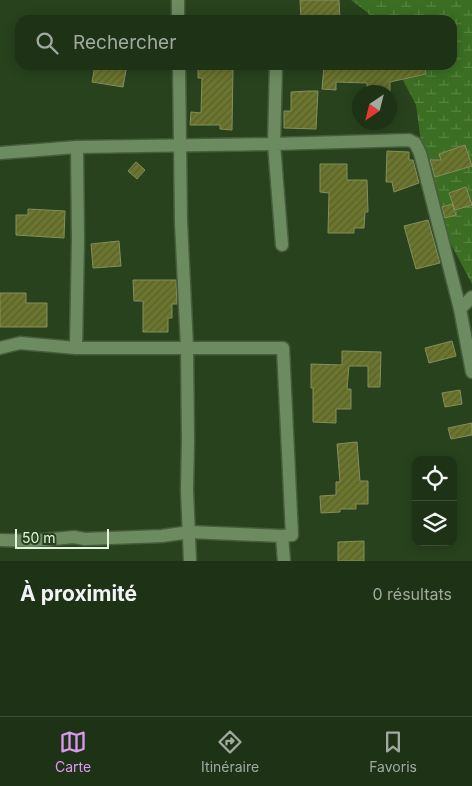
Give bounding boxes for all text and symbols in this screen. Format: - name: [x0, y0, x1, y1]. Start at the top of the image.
- search box: [15, 15, 457, 70]
- icon: search: [33, 29, 61, 57]
- text: Rechercher: [73, 31, 176, 54]
- north arrow: [352, 85, 397, 130]
- map controls: [412, 456, 457, 546]
- button: locate: [412, 456, 457, 501]
- button: layers: [412, 501, 457, 546]
- scale bar: [15, 526, 109, 549]
- text: 50 m: [22, 529, 56, 546]
- text: À proximité: [20, 581, 137, 606]
- text: 0 résultats: [372, 584, 452, 604]
- tab: Carte: [55, 728, 91, 775]
- tab: Itinéraire: [201, 728, 259, 775]
- tab: Favoris: [369, 728, 417, 775]

